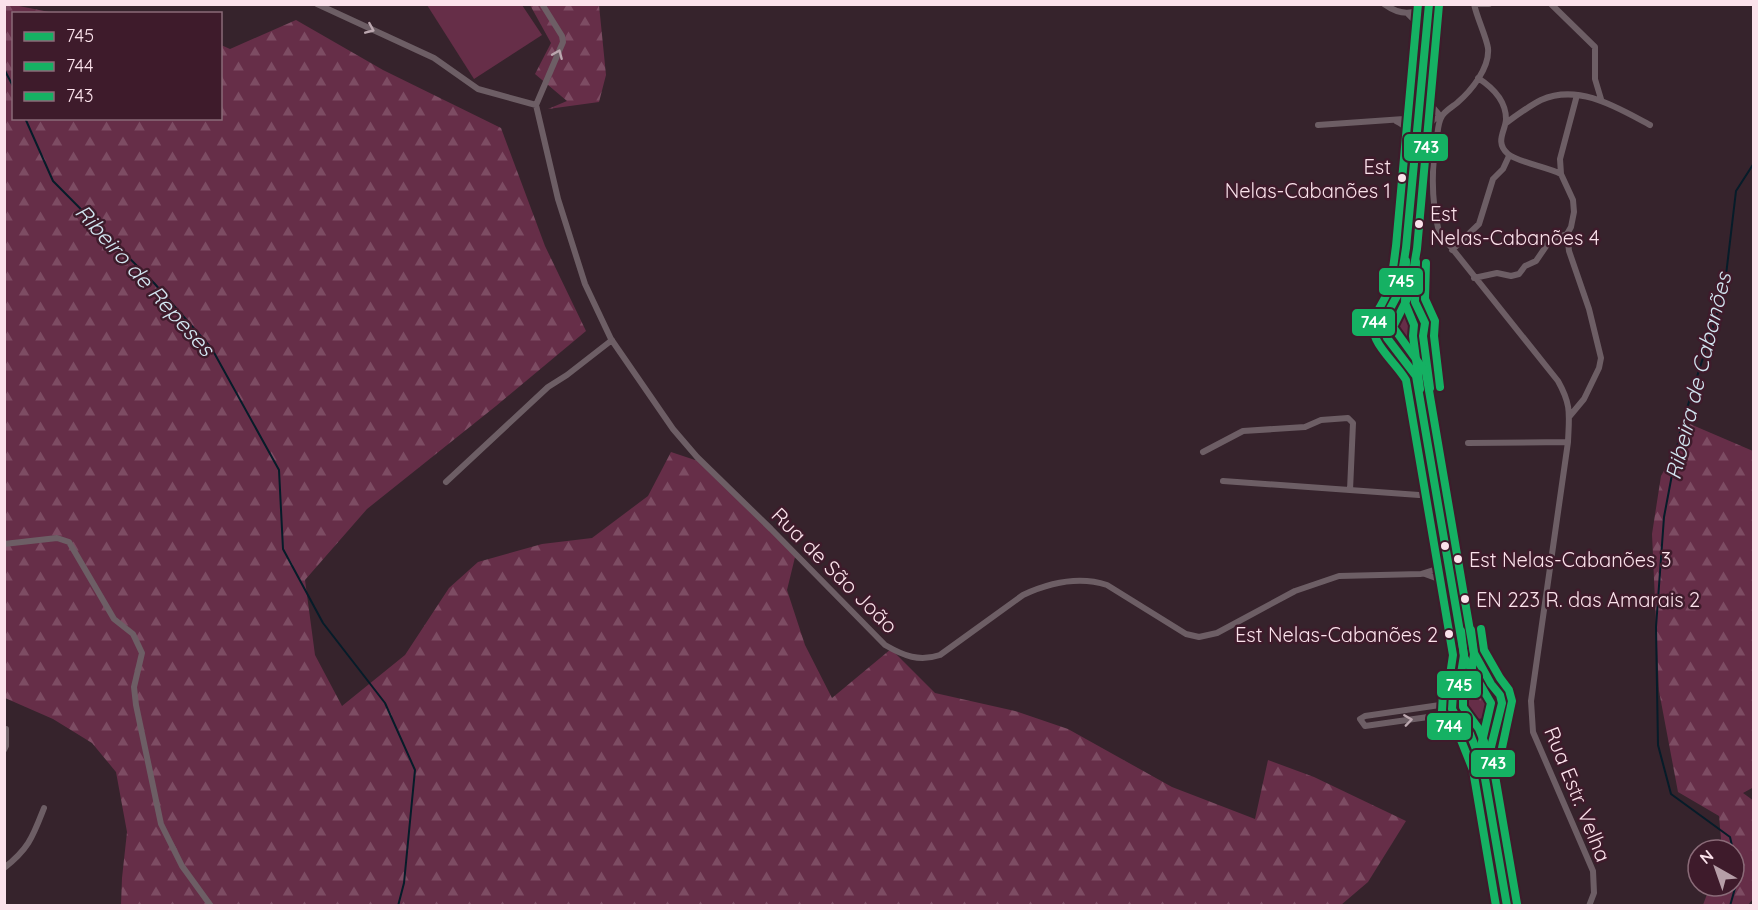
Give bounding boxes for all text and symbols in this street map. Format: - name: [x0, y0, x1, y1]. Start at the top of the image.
- legend: [12, 12, 222, 120]
- one-way arrow: [364, 22, 375, 34]
- text: 745: [66, 24, 94, 47]
- one-way arrow: [551, 49, 563, 60]
- text: 744: [66, 54, 94, 77]
- text: 743: [66, 84, 93, 107]
- line badge: 743: [1403, 133, 1449, 162]
- text: 743: [1413, 137, 1439, 157]
- place label: Est Nelas-Cabanões 1: [1225, 154, 1391, 203]
- marker: Est Nelas-Cabanões 1: [1396, 172, 1408, 184]
- water label: Ribeiro de Repeses: [69, 198, 222, 363]
- place label: Est Nelas-Cabanões 4: [1430, 201, 1600, 250]
- marker: Est Nelas-Cabanões 4: [1413, 218, 1425, 230]
- line badge: 745: [1378, 267, 1424, 296]
- water label: Ribeira de Cabanões: [1659, 268, 1738, 482]
- text: 745: [1388, 271, 1414, 291]
- line badge: 744: [1351, 308, 1396, 337]
- text: 744: [1361, 312, 1388, 332]
- street label: Rua de São João: [767, 502, 903, 638]
- unlabelled marker: [1439, 540, 1451, 552]
- place label: Est Nelas-Cabanões 3: [1469, 547, 1671, 572]
- marker: Est Nelas-Cabanões 3: [1452, 553, 1464, 565]
- place label: EN 223 R. das Amarais 2: [1476, 587, 1700, 612]
- marker: EN 223 R. das Amarais 2: [1459, 593, 1471, 605]
- place label: Est Nelas-Cabanões 2: [1235, 622, 1438, 647]
- marker: Est Nelas-Cabanões 2: [1443, 628, 1455, 640]
- line badge: 745: [1436, 670, 1482, 699]
- text: 745: [1446, 675, 1472, 695]
- line badge: 744: [1426, 712, 1472, 741]
- one-way arrow: [1404, 715, 1413, 727]
- text: 744: [1436, 716, 1463, 736]
- street label: Rua Estr. Velha: [1539, 723, 1617, 865]
- line badge: 743: [1470, 749, 1516, 778]
- text: 743: [1480, 753, 1506, 773]
- north arrow: [1686, 838, 1746, 898]
- text: N: [1695, 845, 1717, 868]

